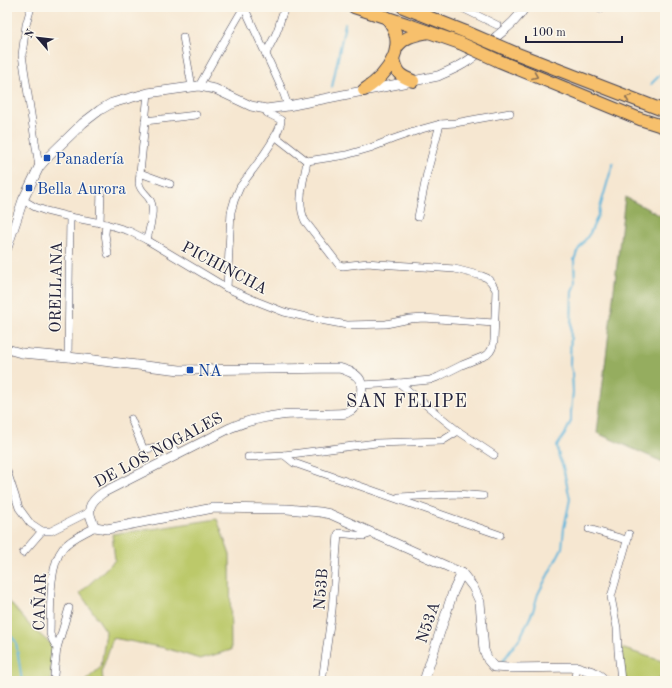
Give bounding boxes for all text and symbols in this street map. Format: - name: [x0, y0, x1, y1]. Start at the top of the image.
- north arrow: [18, 18, 58, 58]
- scale bar: [526, 18, 622, 44]
- text: N: [24, 27, 38, 40]
- text: 100 m: [532, 27, 566, 39]
- one-way arrow: [530, 71, 538, 79]
- one-way arrow: [625, 94, 632, 102]
- place label: Panadería: [55, 152, 124, 168]
- marker: Panadería: [42, 153, 52, 163]
- place label: Bella Aurora: [37, 182, 126, 198]
- marker: Bella Aurora: [24, 183, 34, 193]
- street label: PICHINCHA: [178, 239, 270, 298]
- street label: ORELLANA: [48, 241, 66, 333]
- place label: NA: [198, 364, 222, 380]
- marker: NA: [185, 365, 195, 375]
- district label: SAN FELIPE: [346, 393, 468, 411]
- street label: DE LOS NOGALES: [92, 410, 226, 491]
- street label: N53B: [312, 568, 332, 611]
- street label: CAÑAR: [27, 573, 50, 631]
- street label: N53A: [414, 600, 443, 646]

